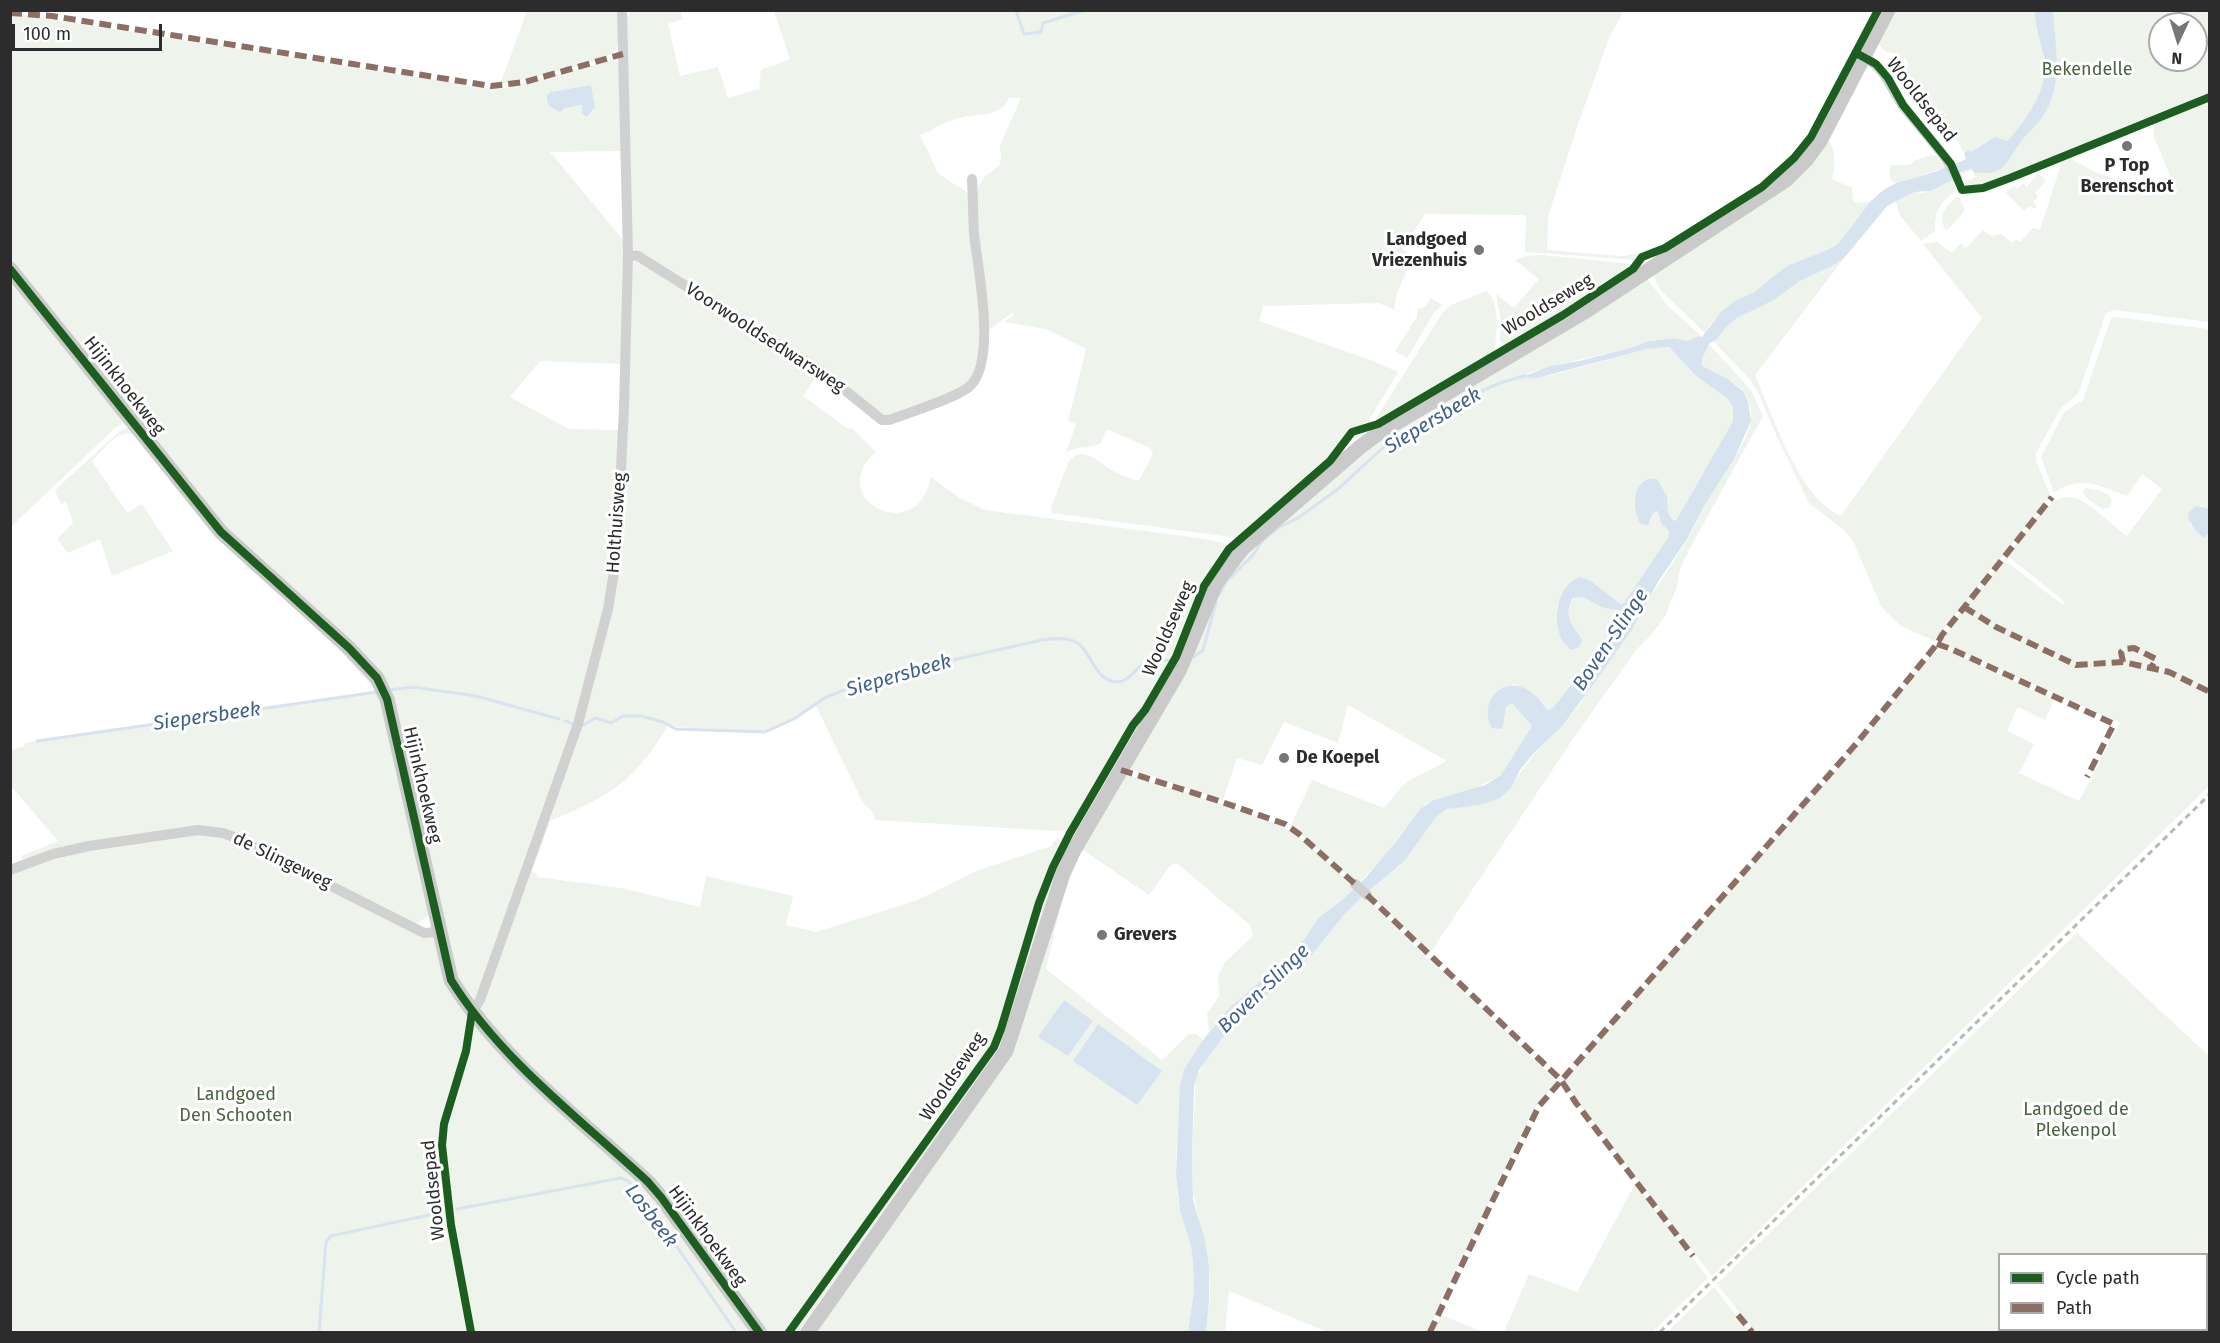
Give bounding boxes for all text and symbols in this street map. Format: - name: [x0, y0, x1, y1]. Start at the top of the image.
- scale bar: [15, 12, 165, 50]
- north arrow: [2148, 12, 2208, 72]
- text: 100 m: [23, 23, 71, 45]
- text: N: [2171, 49, 2183, 68]
- street label: Wooldsepad: [1881, 54, 1961, 146]
- park label: Bekendelle: [2041, 59, 2133, 81]
- marker: P Top Berenschot: [2120, 139, 2134, 153]
- place label: P Top Berenschot: [2080, 155, 2174, 198]
- place label: Landgoed Vriezenhuis: [1372, 229, 1467, 272]
- marker: Landgoed Vriezenhuis: [1472, 243, 1486, 257]
- street label: Wooldseweg: [1499, 269, 1597, 341]
- street label: Voorwooldsedwarsweg: [681, 278, 849, 398]
- street label: Hijinkhoekweg: [79, 332, 169, 440]
- water label: Siepersbeek: [1380, 383, 1486, 459]
- street label: Holthuisweg: [603, 472, 631, 574]
- street label: Wooldseweg: [1138, 578, 1200, 680]
- water label: Boven-Slinge: [1568, 584, 1654, 696]
- water label: Siepersbeek: [844, 650, 954, 702]
- water label: Siepersbeek: [152, 698, 262, 736]
- street label: Hijinkhoekweg: [398, 724, 446, 846]
- place label: De Koepel: [1296, 747, 1379, 769]
- marker: De Koepel: [1277, 751, 1291, 765]
- street label: de Slingeweg: [229, 828, 335, 894]
- place label: Grevers: [1114, 924, 1177, 946]
- marker: Grevers: [1095, 928, 1109, 942]
- water label: Boven-Slinge: [1213, 939, 1315, 1039]
- street label: Wooldseweg: [916, 1029, 990, 1125]
- park label: Landgoed Den Schooten: [179, 1084, 293, 1126]
- park label: Landgoed de Plekenpol: [2023, 1099, 2129, 1142]
- street label: Wooldsepad: [418, 1139, 450, 1241]
- water label: Losbeek: [619, 1180, 683, 1252]
- street label: Hijinkhoekweg: [663, 1181, 751, 1291]
- legend: [1998, 1253, 2208, 1331]
- text: Cycle path: [2056, 1267, 2140, 1289]
- text: Path: [2056, 1297, 2092, 1319]

